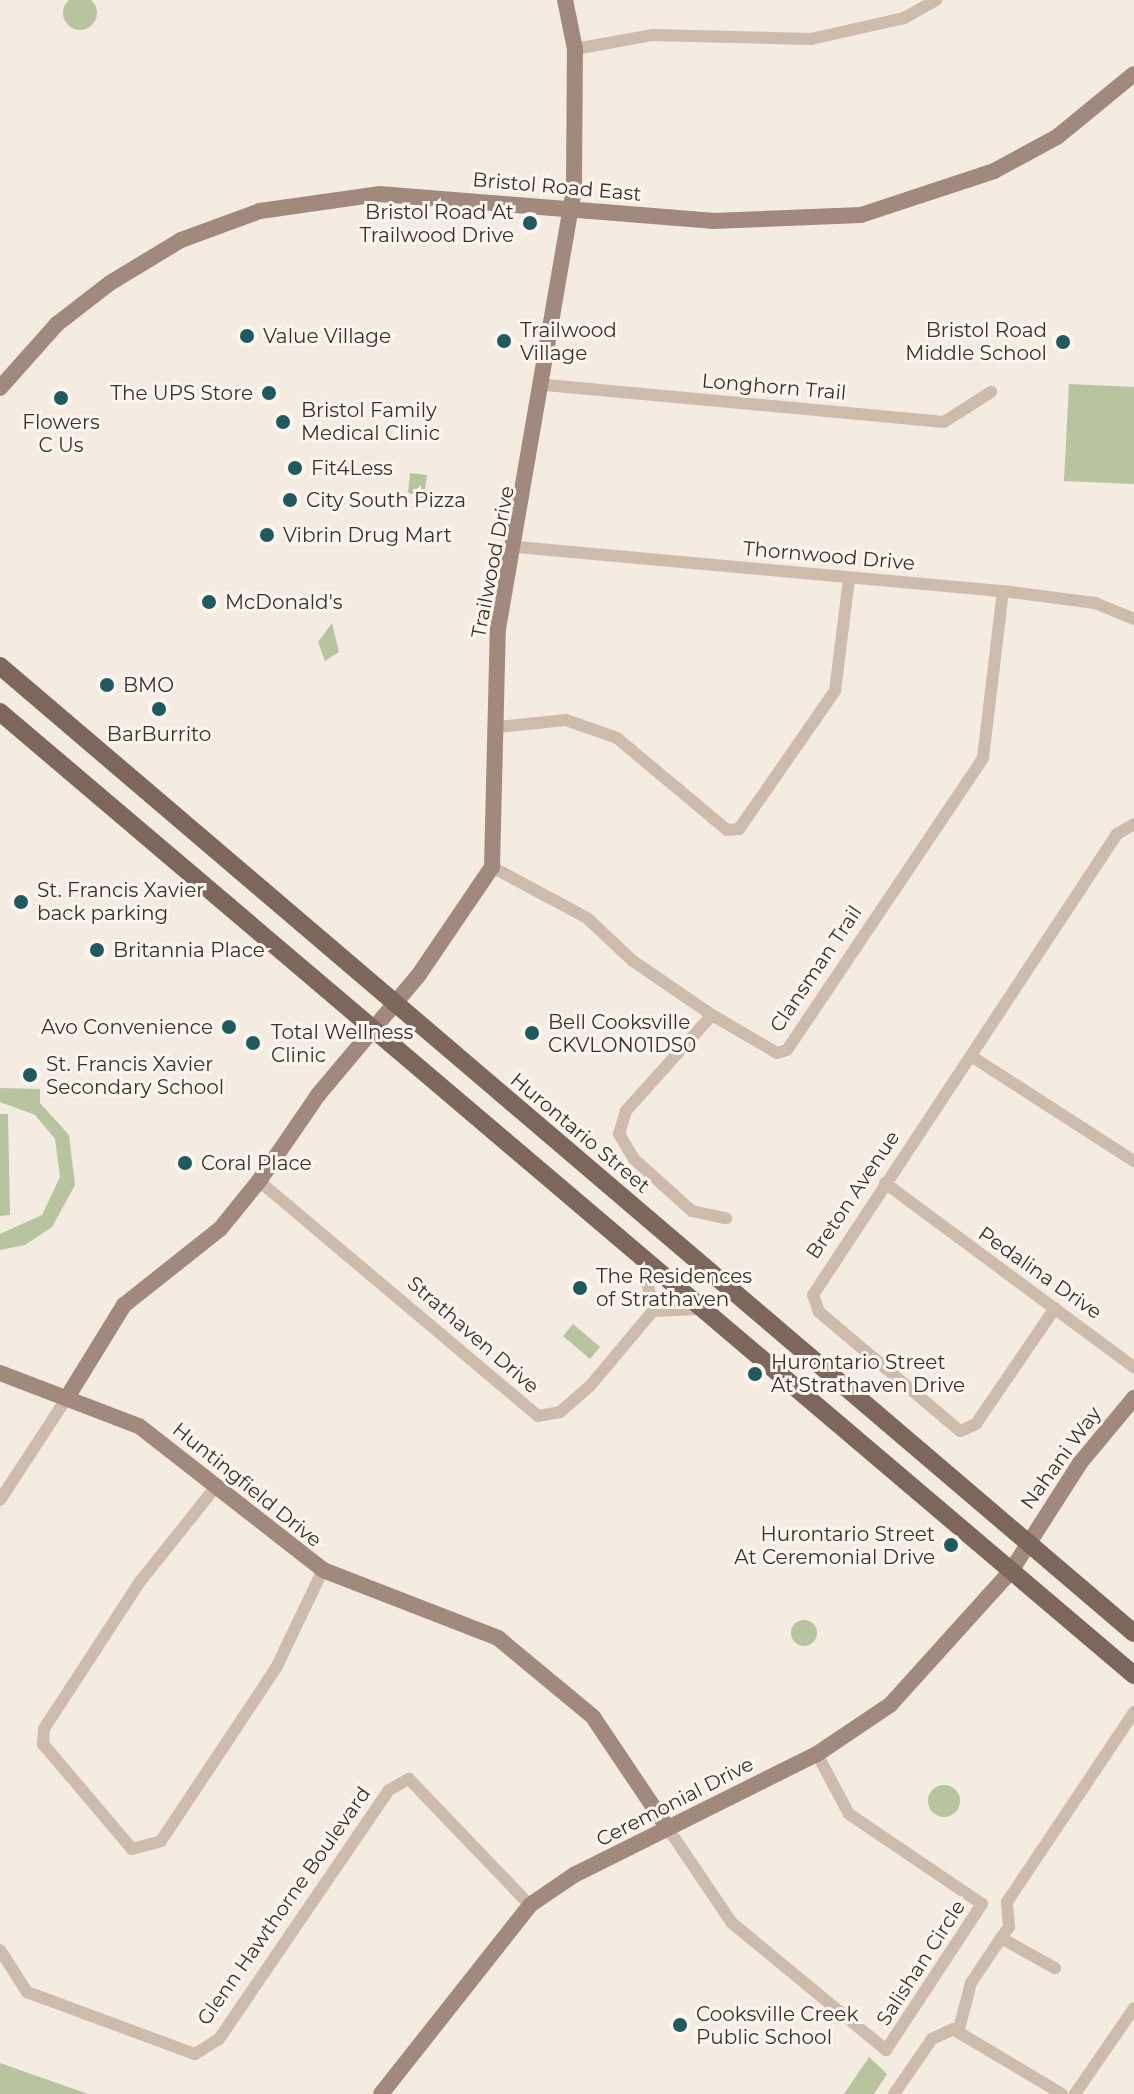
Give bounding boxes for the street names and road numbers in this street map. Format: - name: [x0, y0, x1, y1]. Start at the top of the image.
- street label: Bristol Road East: [472, 168, 642, 206]
- street label: Longhorn Trail: [701, 369, 847, 405]
- street label: Trailwood Drive: [466, 484, 520, 640]
- street label: Thornwood Drive: [742, 537, 916, 575]
- street label: Clansman Trail: [765, 901, 867, 1037]
- street label: Hurontario Street: [505, 1068, 655, 1198]
- street label: Breton Avenue: [801, 1126, 905, 1264]
- street label: Pedalina Drive: [974, 1222, 1106, 1324]
- street label: Strathaven Drive: [402, 1271, 544, 1399]
- street label: Nahani Way: [1016, 1402, 1106, 1514]
- street label: Huntingfield Drive: [168, 1418, 326, 1552]
- street label: Ceremonial Drive: [592, 1752, 758, 1852]
- street label: Glenn Hawthorne Boulevard: [192, 1782, 376, 2030]
- street label: Salishan Circle: [872, 1896, 970, 2030]

